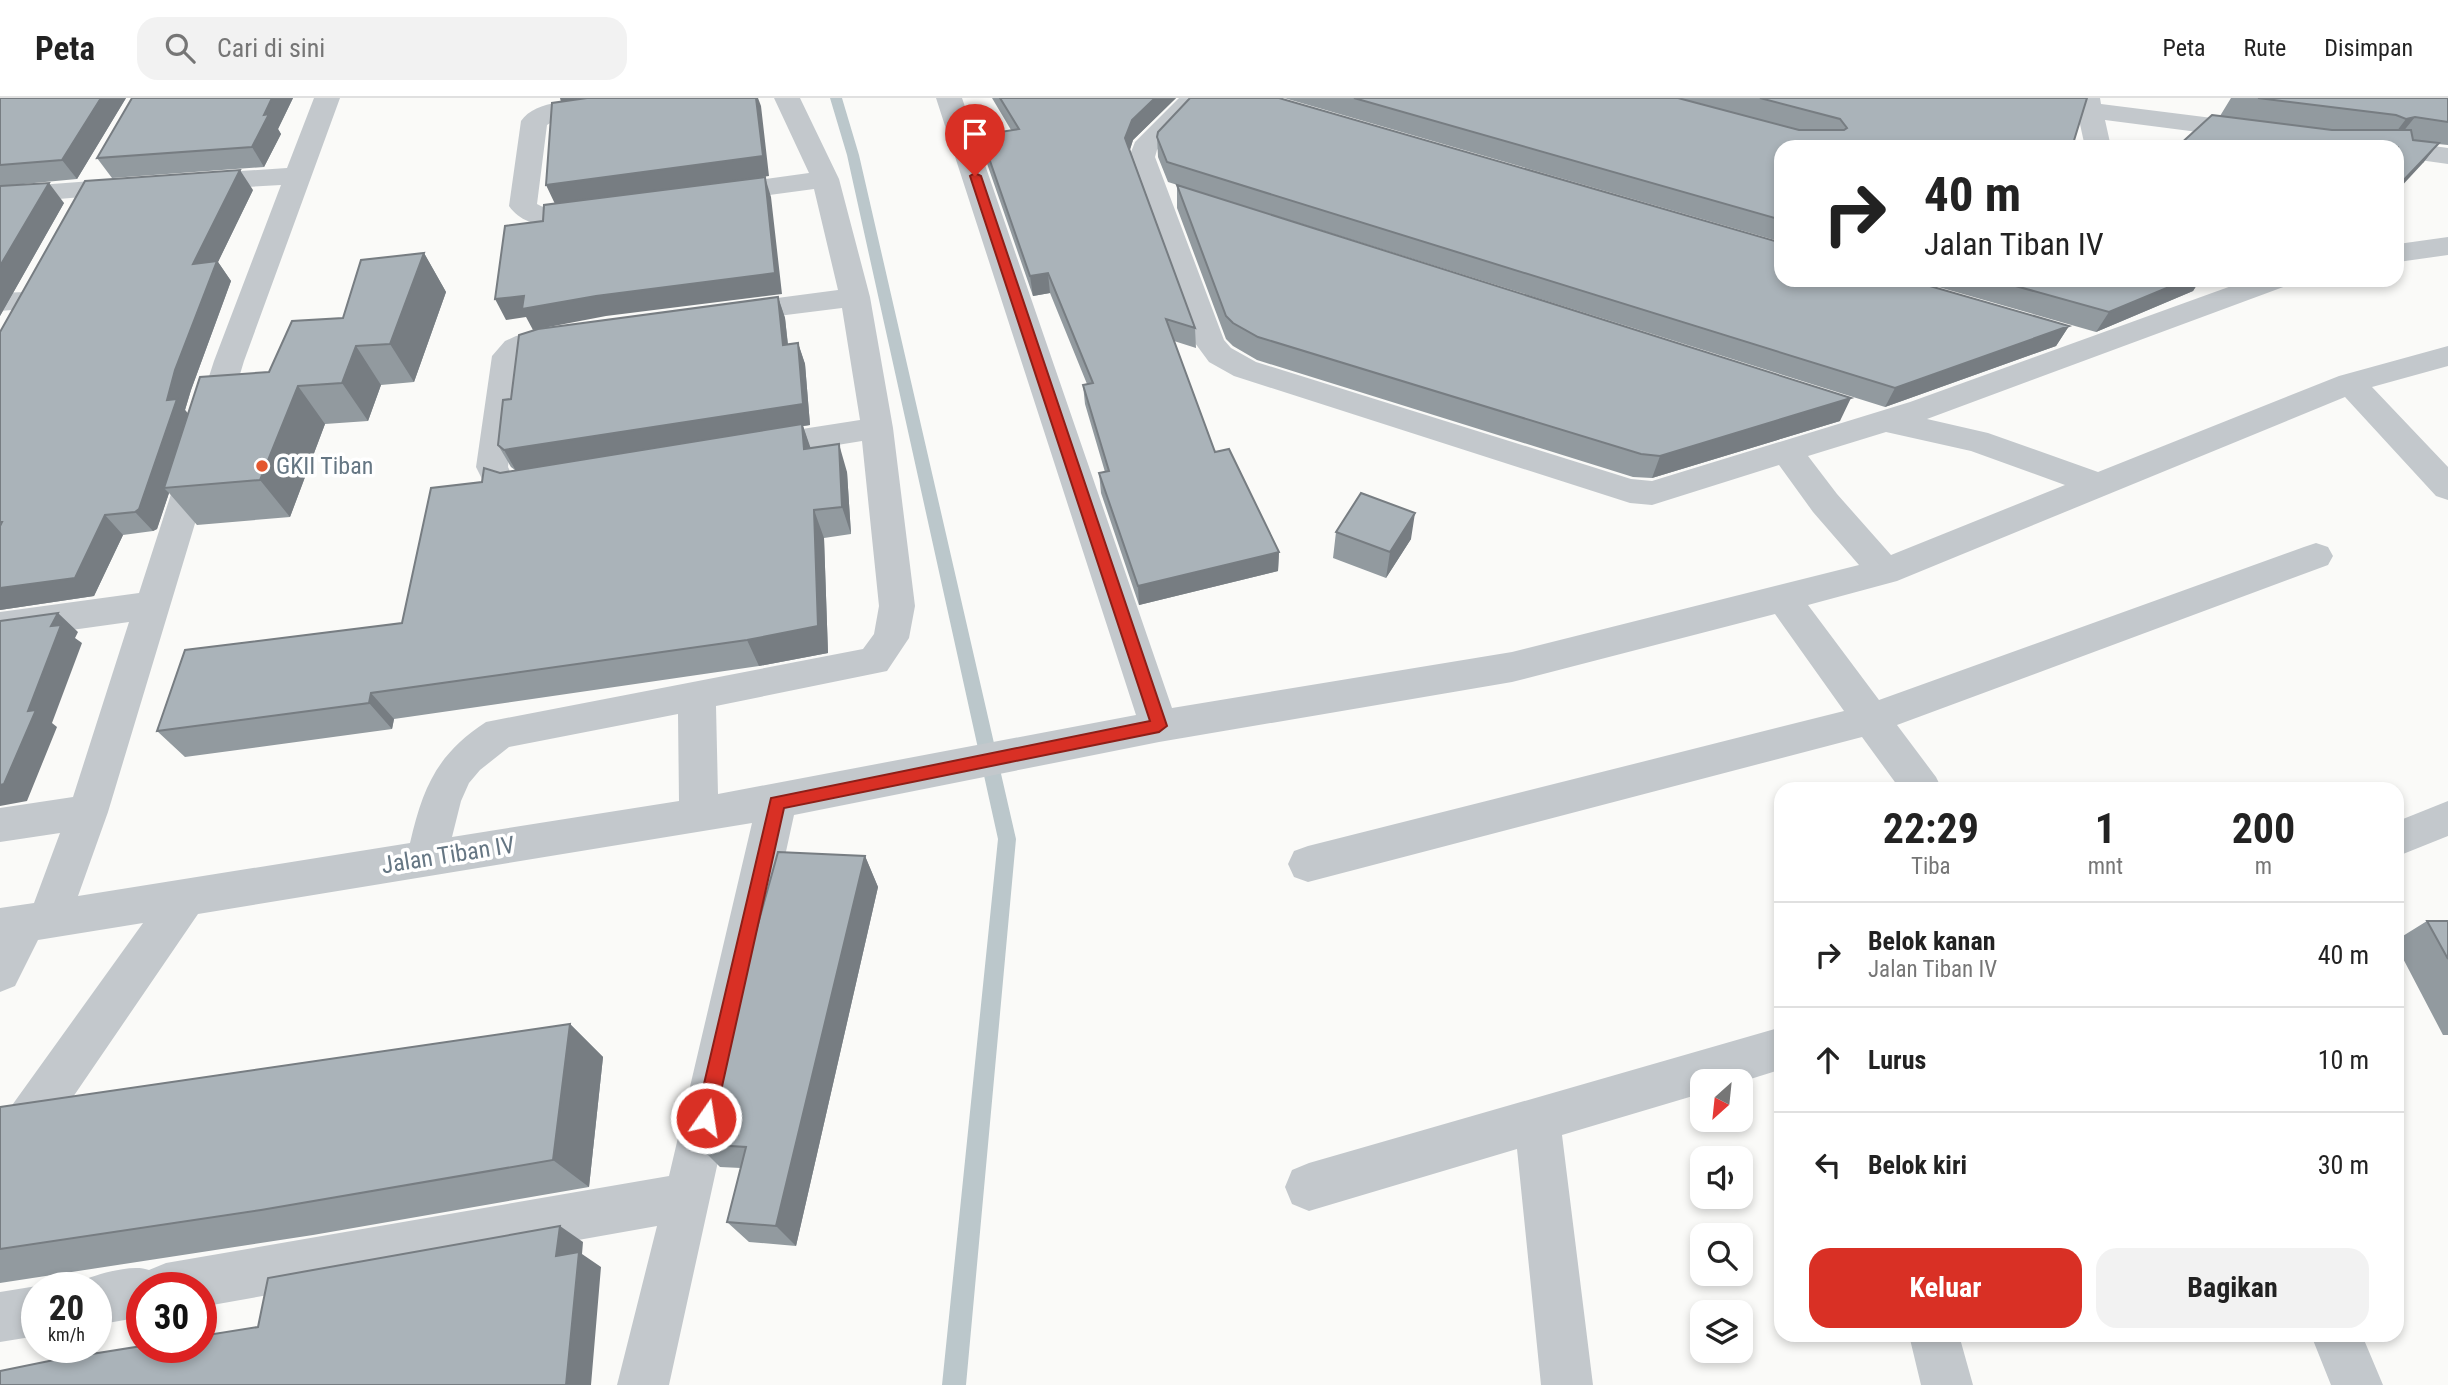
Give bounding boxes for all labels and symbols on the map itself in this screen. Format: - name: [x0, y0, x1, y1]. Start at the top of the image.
- pin: [945, 104, 1005, 176]
- place label: GKII Tiban: [276, 452, 373, 480]
- marker: GKII Tiban: [254, 458, 270, 474]
- street label: Jalan Tiban IV: [379, 831, 517, 879]
- north arrow: [1690, 1069, 1754, 1132]
- position arrow: [669, 1081, 743, 1155]
- speed limit sign: 30: [126, 1272, 217, 1363]

